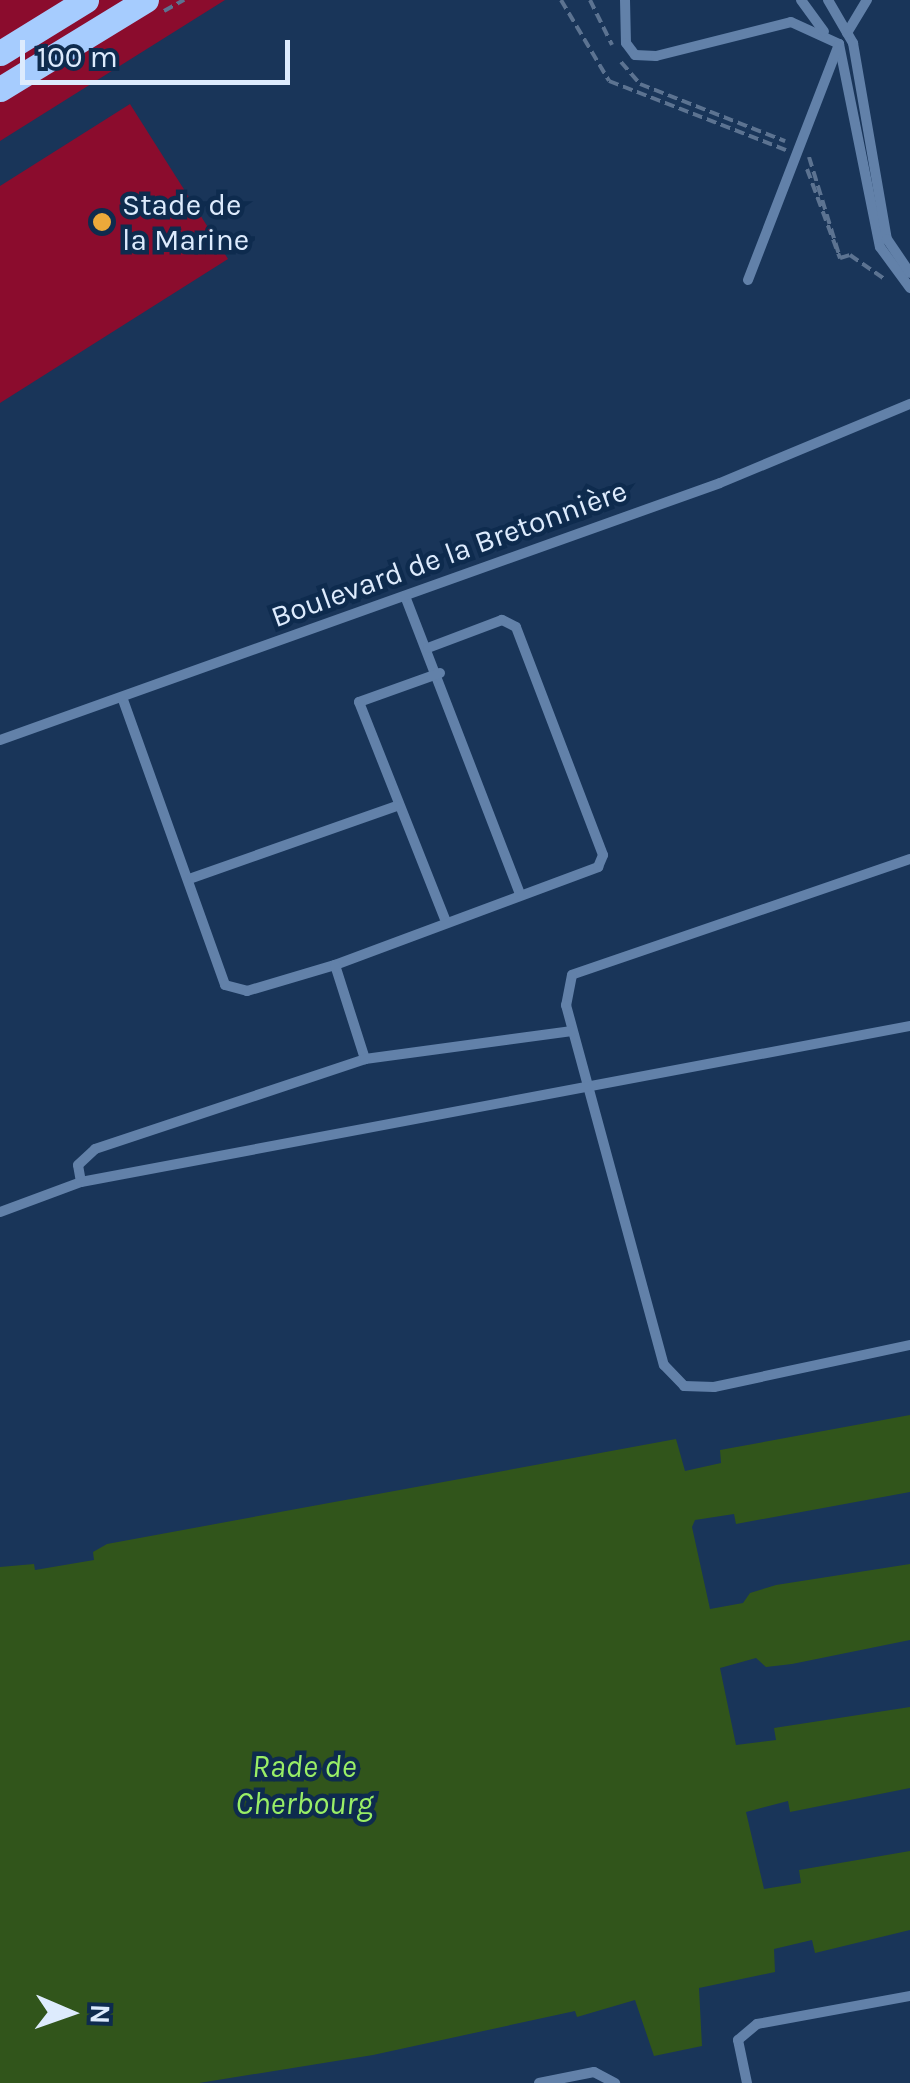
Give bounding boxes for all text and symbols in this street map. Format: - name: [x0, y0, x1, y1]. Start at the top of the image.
- scale bar: [25, 20, 295, 82]
- text: 100 m: [37, 39, 118, 75]
- place label: Stade de la Marine: [122, 187, 249, 258]
- marker: Stade de la Marine: [91, 211, 113, 233]
- street label: Boulevard de la Bretonnière: [266, 473, 632, 635]
- water label: Rade de Cherbourg: [235, 1749, 373, 1824]
- north arrow: [20, 1963, 120, 2063]
- text: N: [84, 2003, 117, 2025]

